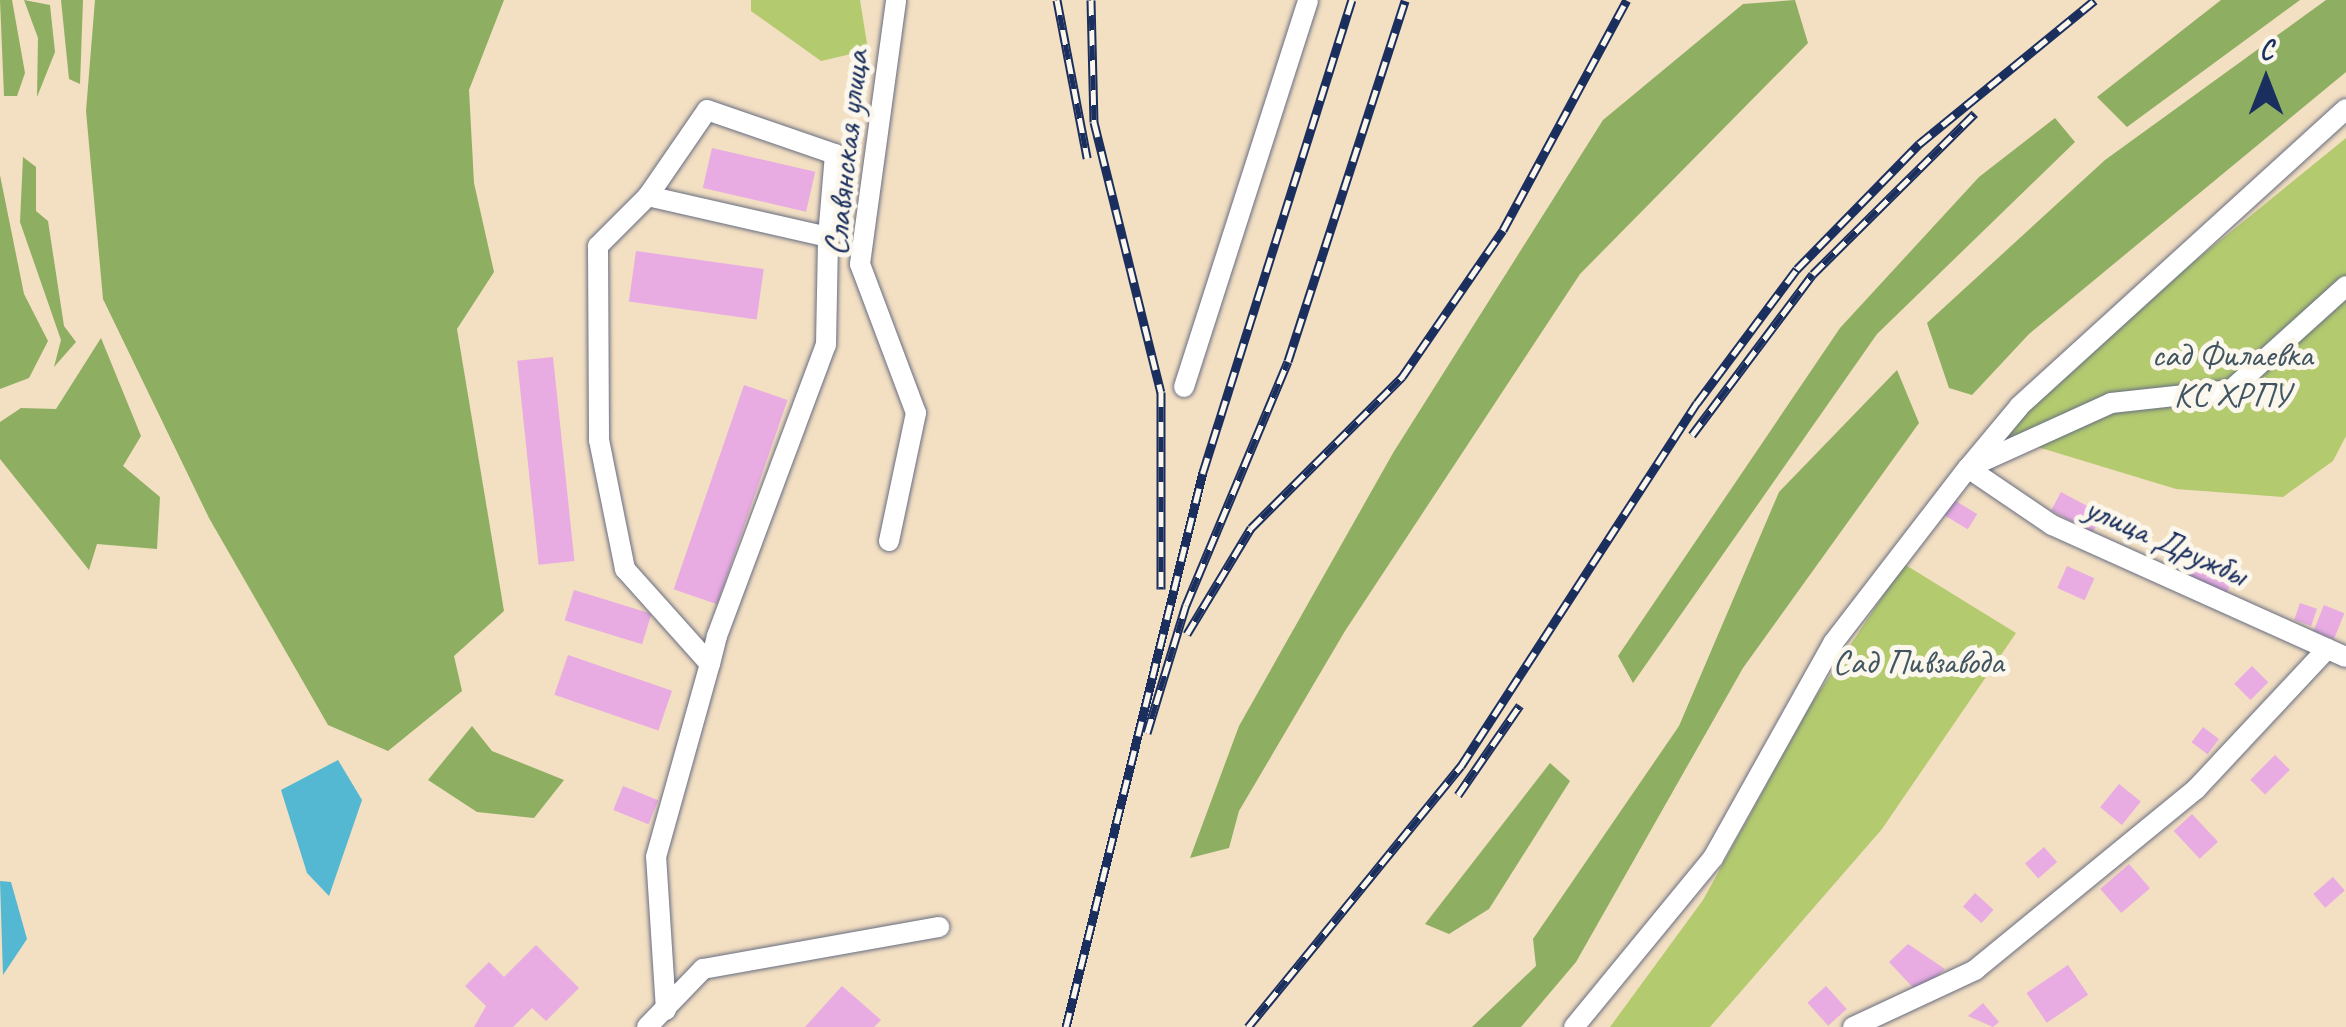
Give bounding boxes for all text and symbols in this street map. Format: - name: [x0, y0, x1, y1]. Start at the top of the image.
- north arrow: [2216, 30, 2316, 130]
- text: С: [2259, 32, 2273, 67]
- street label: Славянская улица: [814, 47, 878, 259]
- park label: сад Филаевка КС ХРПУ: [2152, 334, 2312, 416]
- street label: улица Дружбы: [2079, 487, 2253, 595]
- park label: Сад Пивзавода: [1832, 641, 2004, 683]

